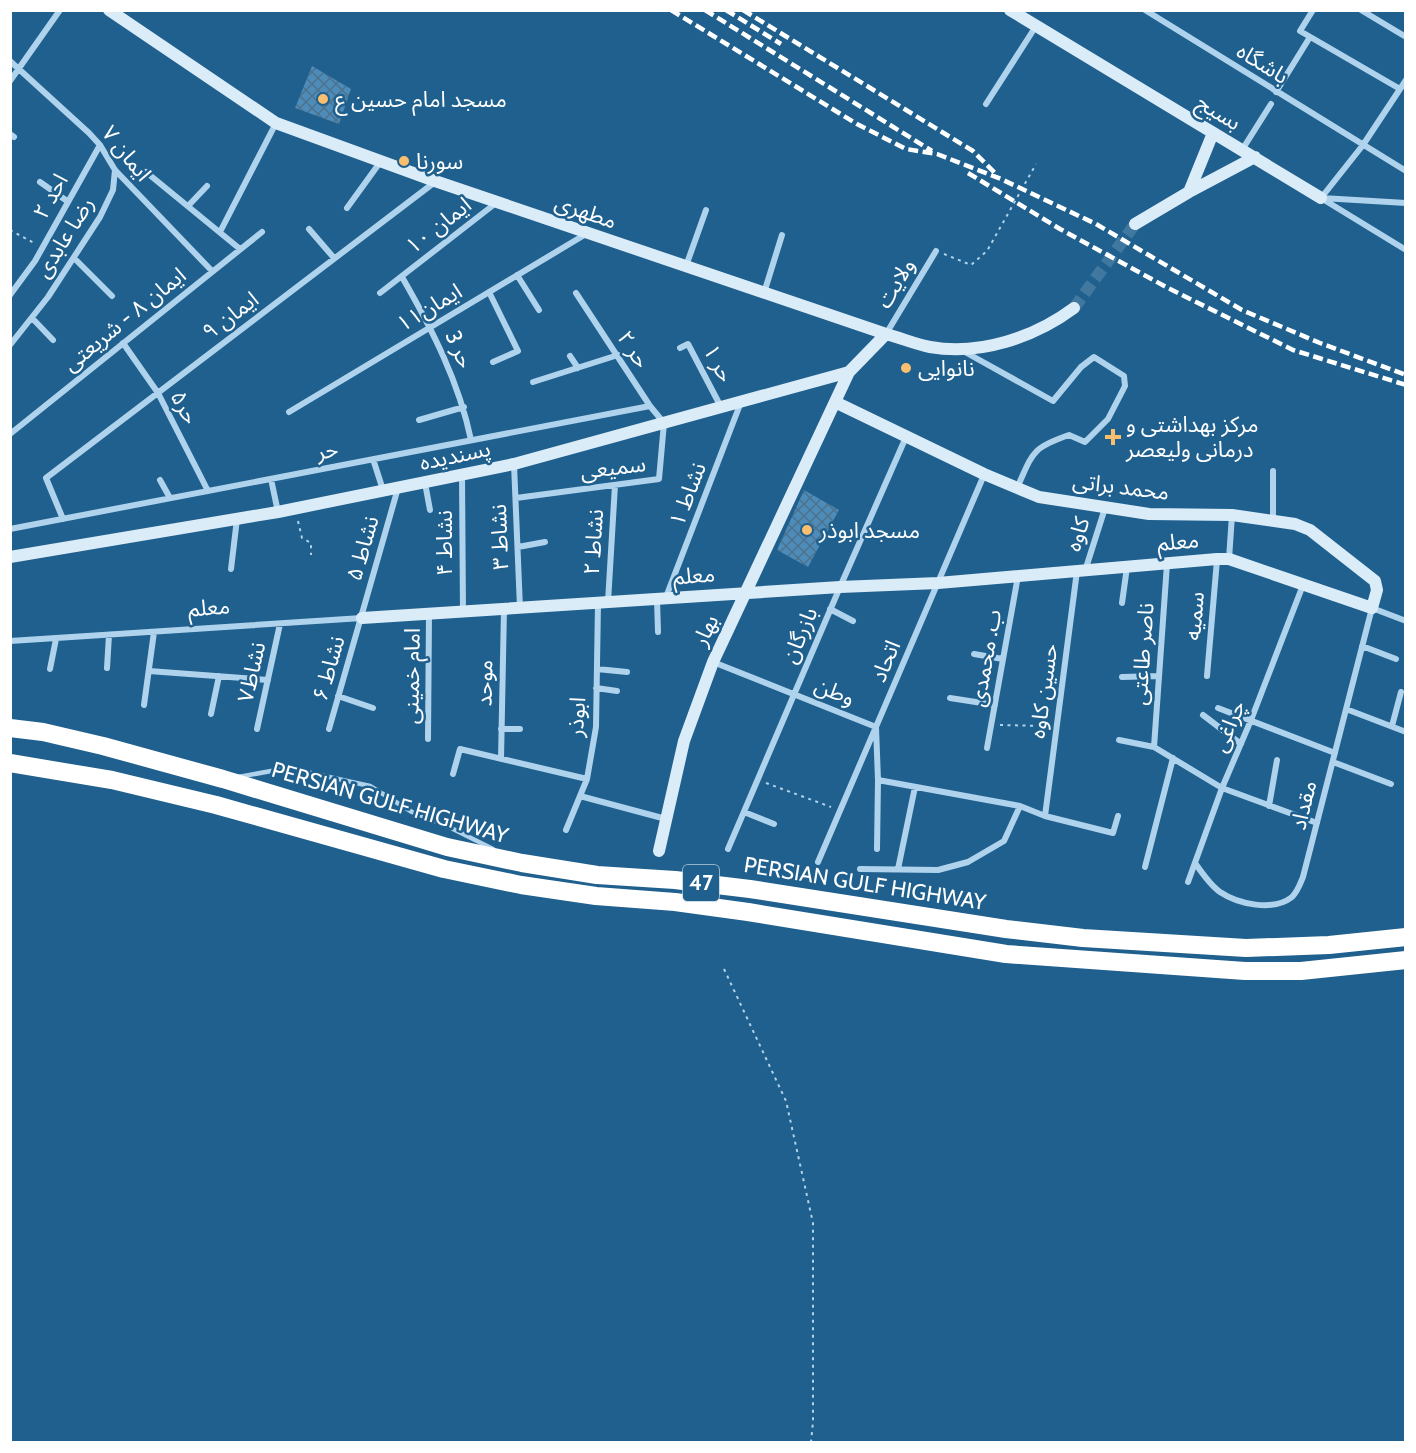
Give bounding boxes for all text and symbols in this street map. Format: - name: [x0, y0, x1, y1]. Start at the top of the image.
- street label: باشگاه: [1232, 37, 1294, 90]
- place label: مسجد امام حسین ع: [335, 86, 507, 116]
- street label: بسیج: [1190, 89, 1246, 139]
- marker: مسجد امام حسین ع: [316, 92, 330, 106]
- street label: ایمان ۷: [96, 120, 157, 187]
- place label: سورنا: [416, 148, 463, 175]
- marker: سورنا: [397, 154, 411, 168]
- street label: احد ۲: [27, 169, 74, 224]
- street label: مطهری: [551, 188, 620, 235]
- street label: ایمان ۱۰: [400, 191, 477, 259]
- street label: رضا عابدی: [29, 192, 100, 283]
- street label: ولایت: [870, 253, 921, 313]
- street label: ایمان ۸ - شریعتی: [57, 262, 191, 377]
- street label: ایمان۱۱: [392, 278, 467, 337]
- street label: ایمان ۹: [197, 285, 264, 345]
- street label: حر ۲: [612, 325, 656, 373]
- street label: حر 3: [440, 326, 480, 372]
- street label: حر ۱: [697, 340, 740, 387]
- place label: نانوایی: [918, 355, 975, 382]
- marker: نانوایی: [899, 361, 913, 375]
- street label: حر۵: [165, 386, 205, 429]
- place label: مرکز بهداشتی و درمانی ولیعصر: [1125, 411, 1259, 463]
- marker: مرکز بهداشتی و درمانی ولیعصر: [1104, 428, 1122, 446]
- street label: حر: [313, 435, 340, 466]
- street label: پسندیده: [417, 435, 493, 477]
- street label: سمیعی: [579, 450, 647, 485]
- street label: نشاط ۱: [663, 459, 712, 530]
- street label: محمد براتی: [1071, 467, 1171, 506]
- street label: نشاط ۳: [485, 504, 514, 570]
- street label: نشاط ۲: [578, 508, 609, 576]
- street label: نشاط ۴: [431, 510, 458, 576]
- street label: نشاط ۵: [340, 513, 385, 584]
- street label: کاوه: [1059, 513, 1096, 555]
- place label: مسجد ابوذر: [818, 517, 920, 544]
- marker: مسجد ابوذر: [800, 523, 814, 537]
- street label: معلم: [1156, 526, 1200, 560]
- street label: معلم: [672, 561, 716, 593]
- street label: سمیه: [1179, 591, 1210, 642]
- street label: معلم: [187, 593, 231, 625]
- street label: ناصر طاعتی: [1125, 602, 1160, 706]
- street label: بازرگان: [776, 603, 823, 667]
- street label: ب. محمدی: [964, 607, 1007, 709]
- street label: بهار: [686, 610, 725, 651]
- street label: امام خمینی: [397, 628, 429, 724]
- street label: نشاط ۶: [306, 633, 351, 704]
- street label: اتحاد: [865, 636, 906, 686]
- street label: نشاط۷: [231, 639, 271, 705]
- street label: حسین کاوه: [1024, 642, 1063, 740]
- street label: موحد: [471, 659, 498, 707]
- street label: وطن: [811, 671, 859, 712]
- street label: ابوذر: [562, 696, 591, 739]
- street label: چراغی: [1206, 696, 1252, 757]
- street label: PERSIAN GULF HIGHWAY: [269, 756, 512, 849]
- street label: مقداد: [1284, 778, 1323, 833]
- street label: PERSIAN GULF HIGHWAY: [742, 851, 988, 916]
- road number: 47: [683, 865, 719, 901]

